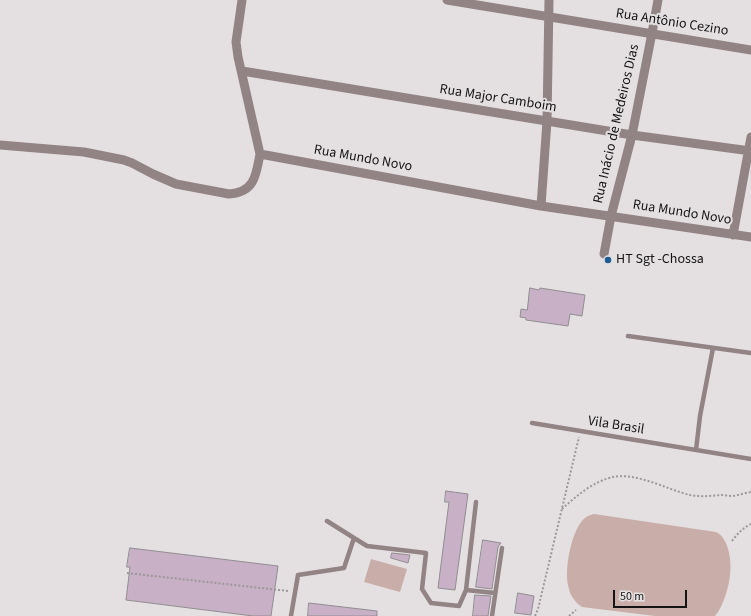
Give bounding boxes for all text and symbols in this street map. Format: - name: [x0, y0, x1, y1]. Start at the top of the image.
- street label: Rua Antônio Cezino: [614, 6, 730, 40]
- street label: Rua Inácio de Medeiros Dias: [591, 43, 643, 205]
- street label: Rua Major Camboim: [438, 81, 558, 117]
- street label: Rua Mundo Novo: [312, 142, 414, 176]
- street label: Rua Mundo Novo: [631, 197, 733, 229]
- place label: HT Sgt -Chossa: [616, 252, 704, 268]
- marker: HT Sgt -Chossa: [603, 255, 613, 265]
- street label: Vila Brasil: [587, 413, 645, 439]
- scale bar: [615, 582, 689, 608]
- text: 50 m: [620, 588, 644, 605]

